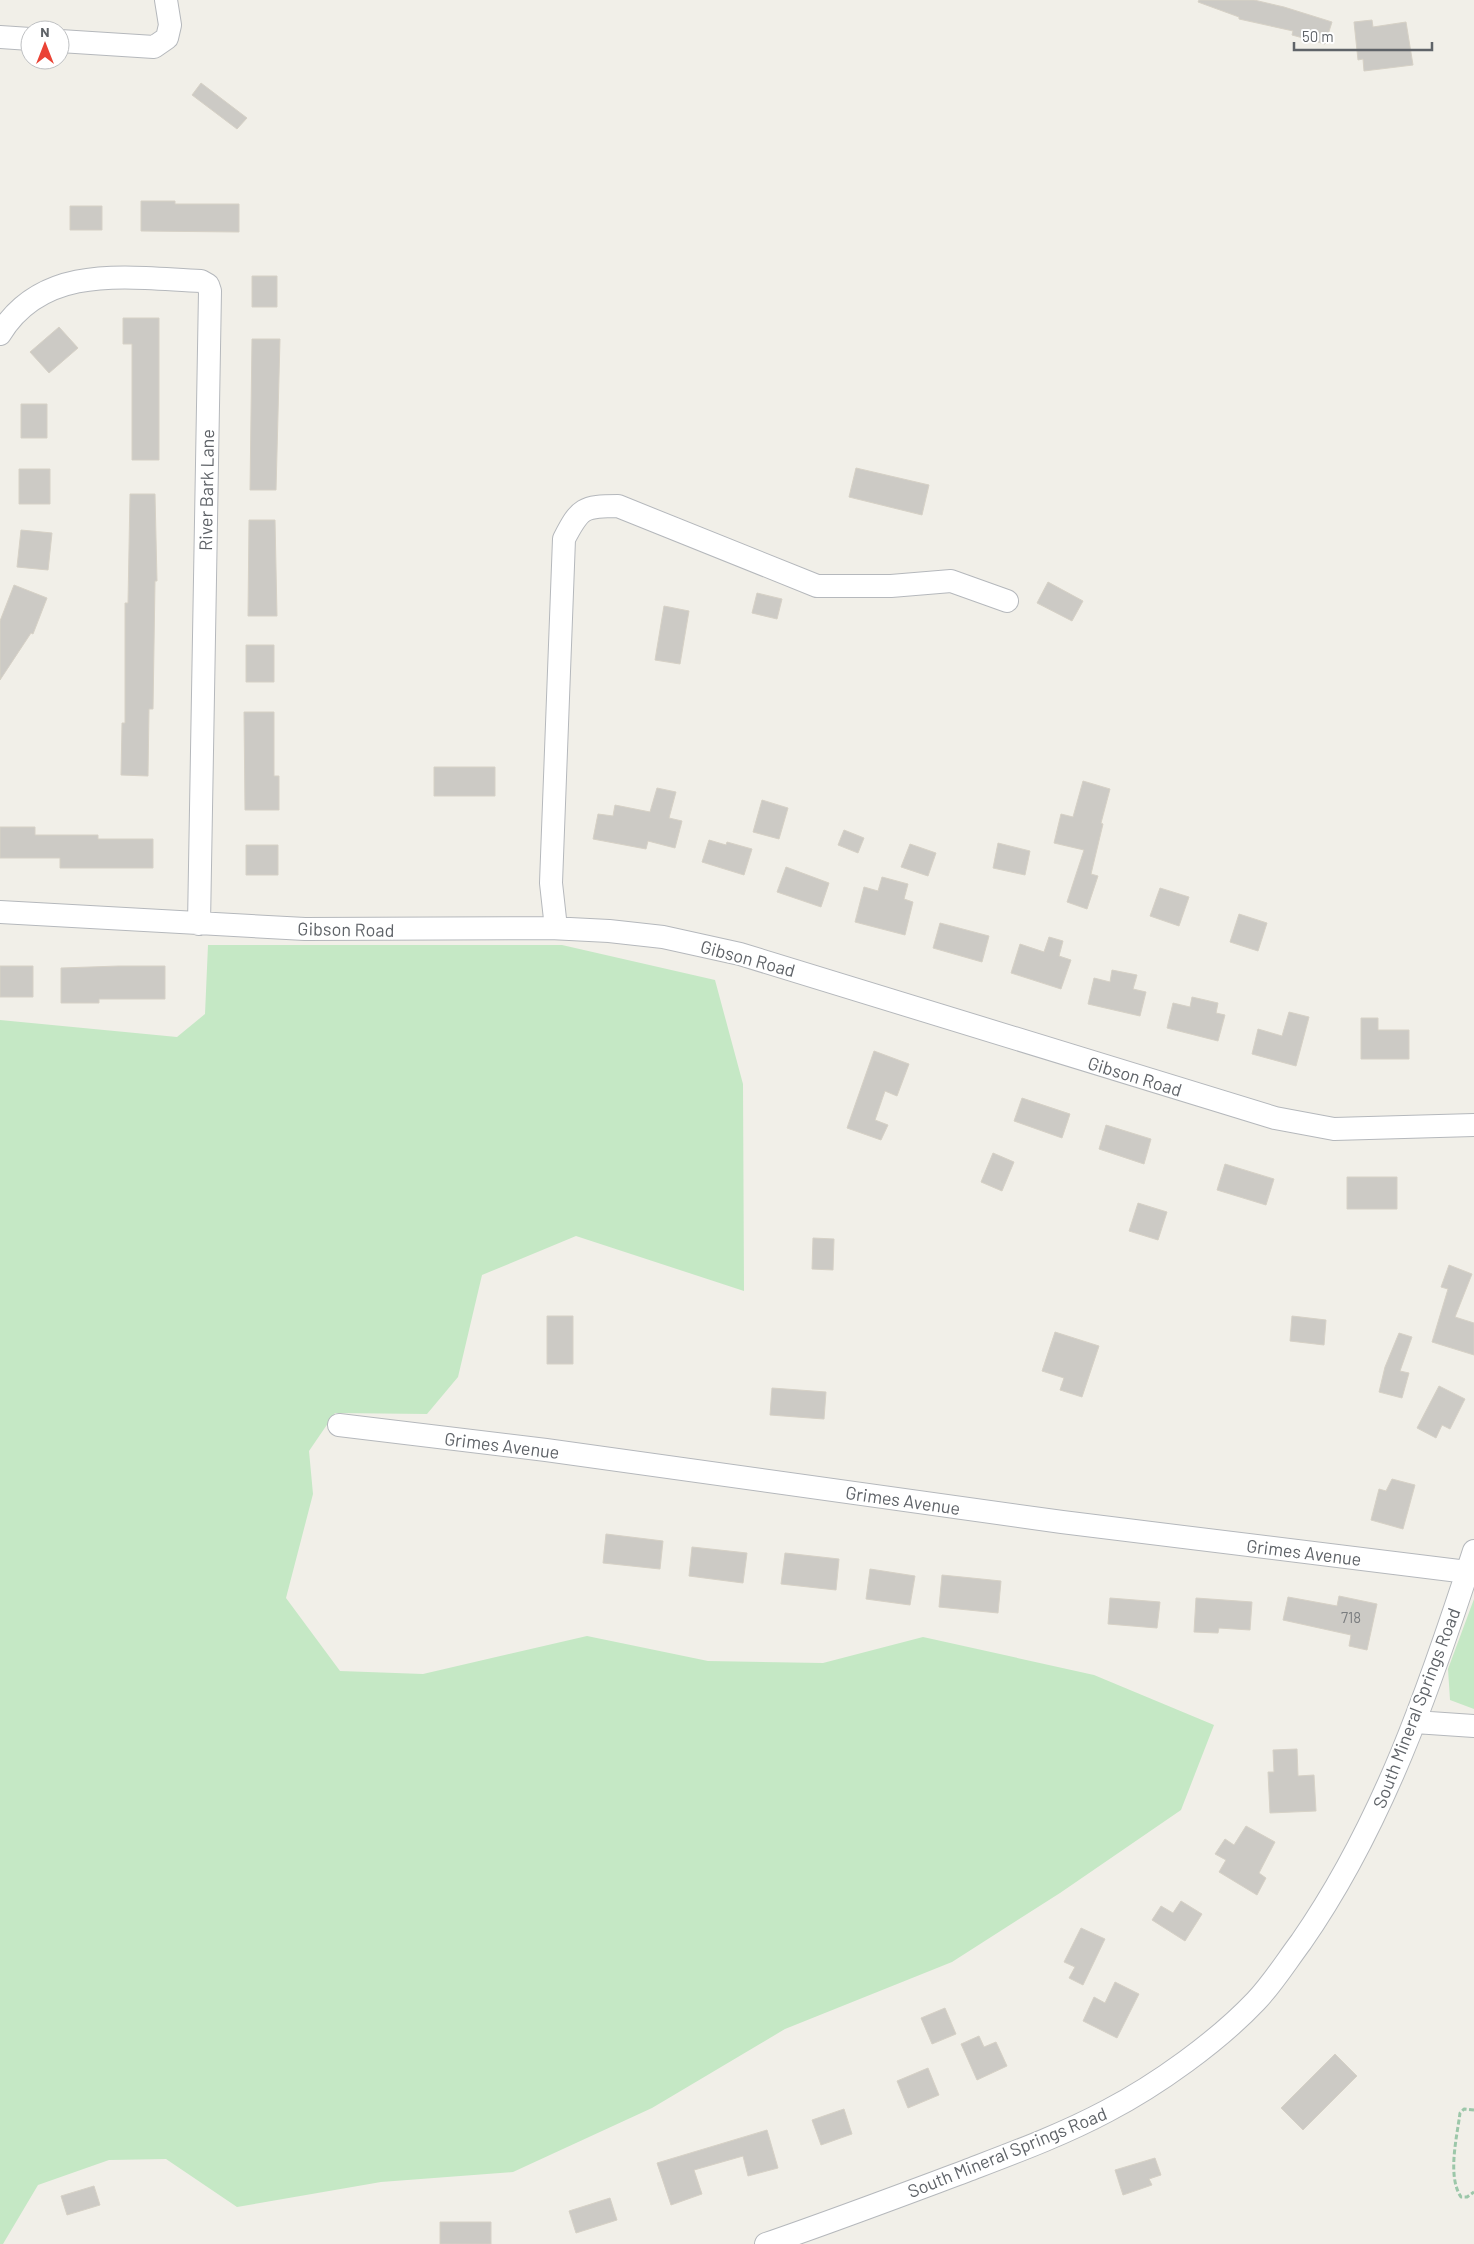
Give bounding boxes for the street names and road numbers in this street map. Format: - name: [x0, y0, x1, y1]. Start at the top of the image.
- street label: River Bark Lane: [194, 429, 218, 551]
- street label: Gibson Road: [297, 917, 395, 941]
- street label: Gibson Road: [698, 935, 798, 981]
- street label: Gibson Road: [1085, 1051, 1185, 1101]
- street label: Grimes Avenue: [443, 1427, 561, 1463]
- street label: Grimes Avenue: [844, 1481, 962, 1519]
- street label: Grimes Avenue: [1245, 1534, 1363, 1570]
- street label: South Mineral Springs Road: [1368, 1605, 1464, 1811]
- street label: South Mineral Springs Road: [904, 2102, 1110, 2202]

